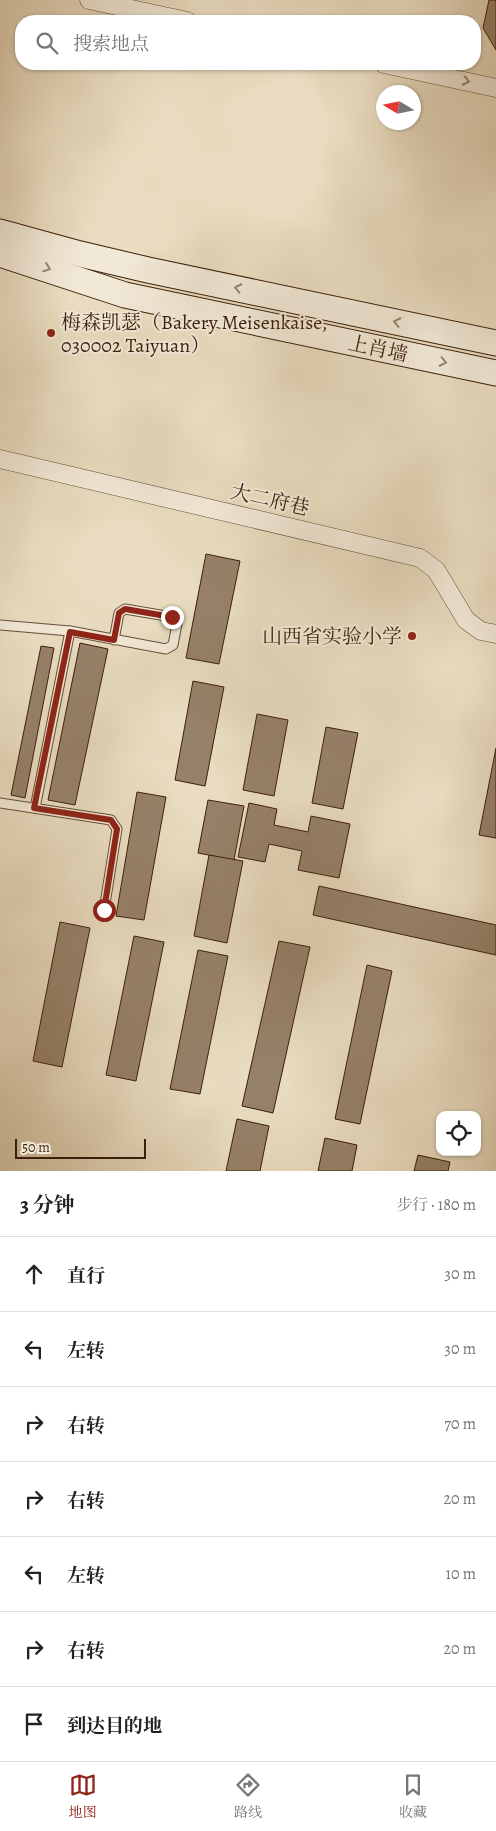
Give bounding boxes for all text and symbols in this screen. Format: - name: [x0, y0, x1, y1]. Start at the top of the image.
- search box: [15, 15, 481, 70]
- icon: search: [33, 29, 61, 57]
- text: 搜索地点: [73, 31, 149, 57]
- one-way arrow: [462, 76, 471, 86]
- north arrow: [376, 85, 421, 130]
- one-way arrow: [42, 262, 50, 272]
- one-way arrow: [234, 283, 243, 294]
- place label: 梅森凯瑟（Bakery Meisenkaise, 030002 Taiyuan）: [61, 309, 327, 359]
- one-way arrow: [393, 317, 401, 328]
- marker: 梅森凯瑟（Bakery Meisenkaise, 030002 Taiyuan）: [45, 327, 57, 339]
- street label: 上肖墙: [346, 330, 410, 368]
- one-way arrow: [438, 356, 447, 367]
- street label: 大二府巷: [228, 478, 312, 522]
- route end: [161, 606, 184, 629]
- place label: 山西省实验小学: [262, 623, 402, 650]
- marker: 山西省实验小学: [406, 630, 418, 642]
- route start: [93, 899, 116, 922]
- map controls: [436, 1111, 481, 1156]
- button: locate: [436, 1111, 481, 1156]
- scale bar: [15, 1136, 146, 1159]
- text: 50 m: [22, 1138, 50, 1157]
- text: 3 分钟: [20, 1191, 75, 1219]
- text: 步行 · 180 m: [396, 1194, 476, 1216]
- icon: ahead: [20, 1260, 48, 1288]
- text: 直行: [67, 1263, 105, 1289]
- text: 30 m: [444, 1263, 476, 1285]
- icon: left: [20, 1335, 48, 1363]
- text: 左转: [67, 1338, 105, 1364]
- text: 30 m: [444, 1338, 476, 1360]
- icon: right: [20, 1410, 48, 1438]
- text: 右转: [67, 1413, 105, 1439]
- text: 70 m: [444, 1413, 476, 1435]
- icon: right: [20, 1485, 48, 1513]
- text: 右转: [67, 1488, 105, 1514]
- text: 20 m: [443, 1488, 476, 1510]
- icon: left: [20, 1560, 48, 1588]
- text: 左转: [67, 1563, 105, 1589]
- text: 10 m: [446, 1563, 476, 1585]
- icon: right: [20, 1635, 48, 1663]
- text: 右转: [67, 1638, 105, 1664]
- text: 20 m: [443, 1638, 476, 1660]
- icon: arrive: [20, 1710, 48, 1738]
- text: 到达目的地: [67, 1713, 162, 1739]
- tab: 地图: [69, 1771, 97, 1822]
- tab: 路线: [234, 1771, 262, 1822]
- tab: 收藏: [399, 1771, 427, 1822]

